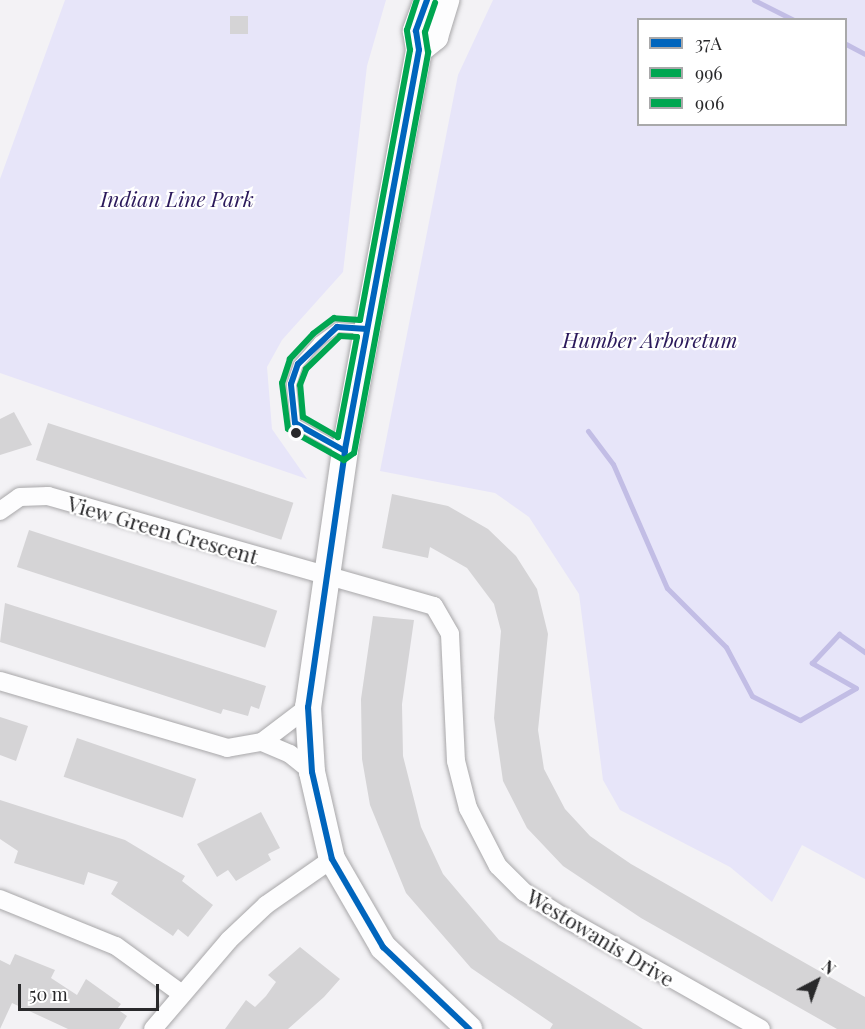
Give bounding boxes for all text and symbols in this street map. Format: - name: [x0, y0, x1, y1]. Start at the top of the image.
- legend: [637, 18, 847, 126]
- text: 37A: [695, 31, 722, 55]
- text: 996: [695, 61, 723, 85]
- text: 906: [695, 91, 724, 115]
- park label: Indian Line Park: [100, 185, 254, 211]
- park label: Humber Arboretum: [563, 326, 737, 352]
- unlabelled marker: [290, 427, 302, 439]
- street label: View Green Crescent: [65, 490, 261, 568]
- street label: Westowanis Drive: [523, 883, 679, 991]
- north arrow: [787, 951, 847, 1011]
- text: N: [818, 955, 840, 979]
- scale bar: [21, 972, 162, 1010]
- text: 50 m: [29, 982, 68, 1006]

